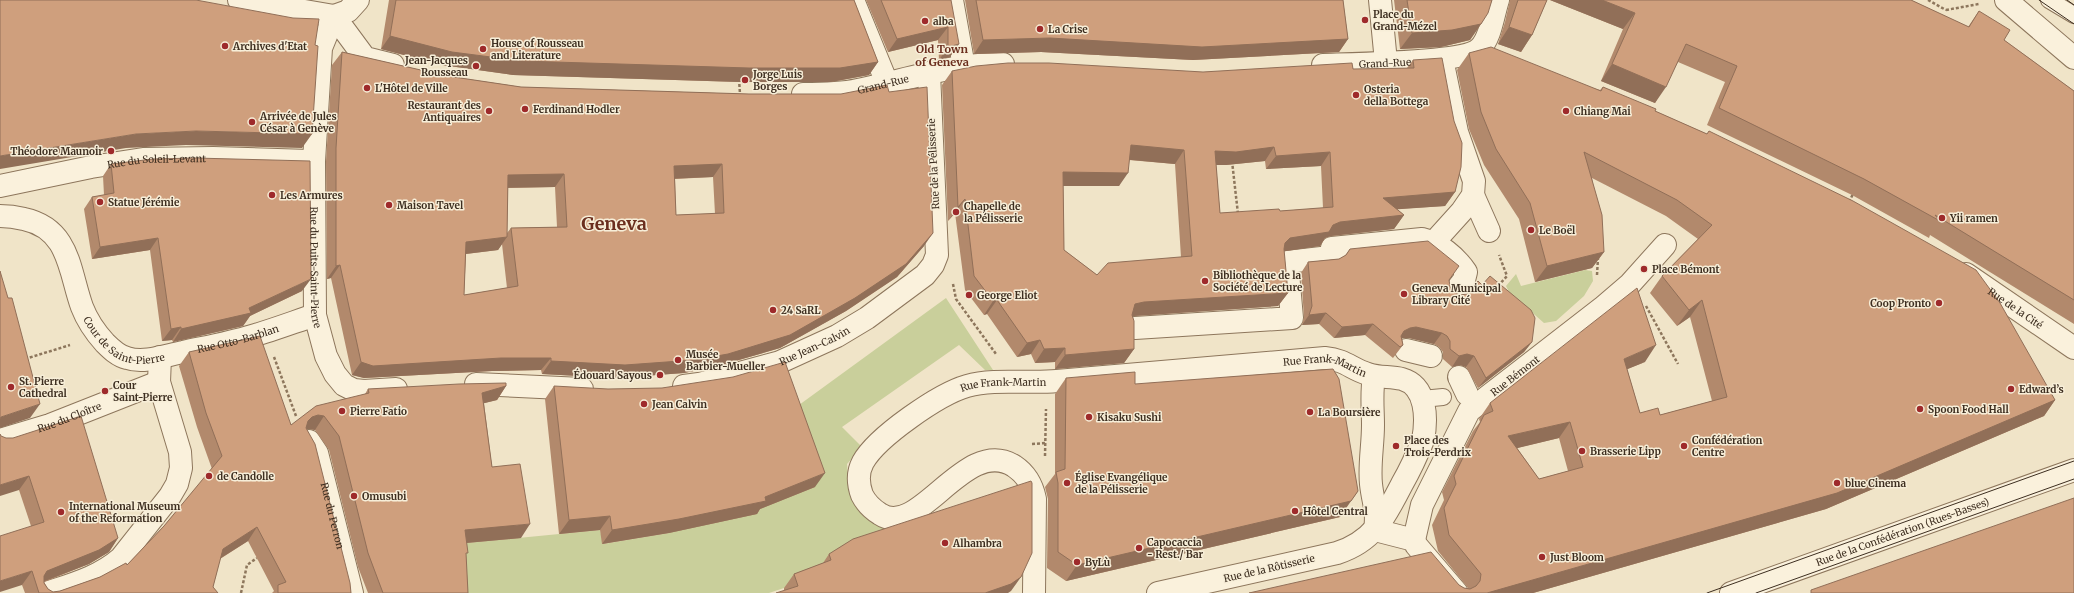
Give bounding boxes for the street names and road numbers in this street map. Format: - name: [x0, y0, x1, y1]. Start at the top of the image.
- street label: Grand-Rue: [1359, 55, 1412, 71]
- street label: Grand-Rue: [856, 72, 910, 97]
- street label: Rue de la Pélisserie: [925, 118, 942, 210]
- street label: Rue du Soleil-Levant: [106, 152, 206, 171]
- street label: Rue du Puits-Saint-Pierre: [307, 206, 324, 329]
- street label: Rue de la Cité: [1985, 285, 2045, 332]
- street label: Cour de Saint-Pierre: [80, 314, 166, 367]
- street label: Rue Otto-Barblan: [196, 322, 281, 356]
- street label: Rue Jean-Calvin: [777, 324, 853, 369]
- street label: Rue Frank-Martin: [1282, 352, 1369, 380]
- street label: Rue Bémont: [1488, 353, 1543, 399]
- street label: Rue Frank-Martin: [959, 376, 1047, 395]
- street label: Rue du Cloître: [36, 399, 103, 435]
- street label: Rue du Perron: [318, 481, 347, 551]
- street label: Rue de la Confédération (Rues-Basses): [1814, 495, 1991, 569]
- street label: Rue de la Rôtisserie: [1222, 552, 1316, 585]

